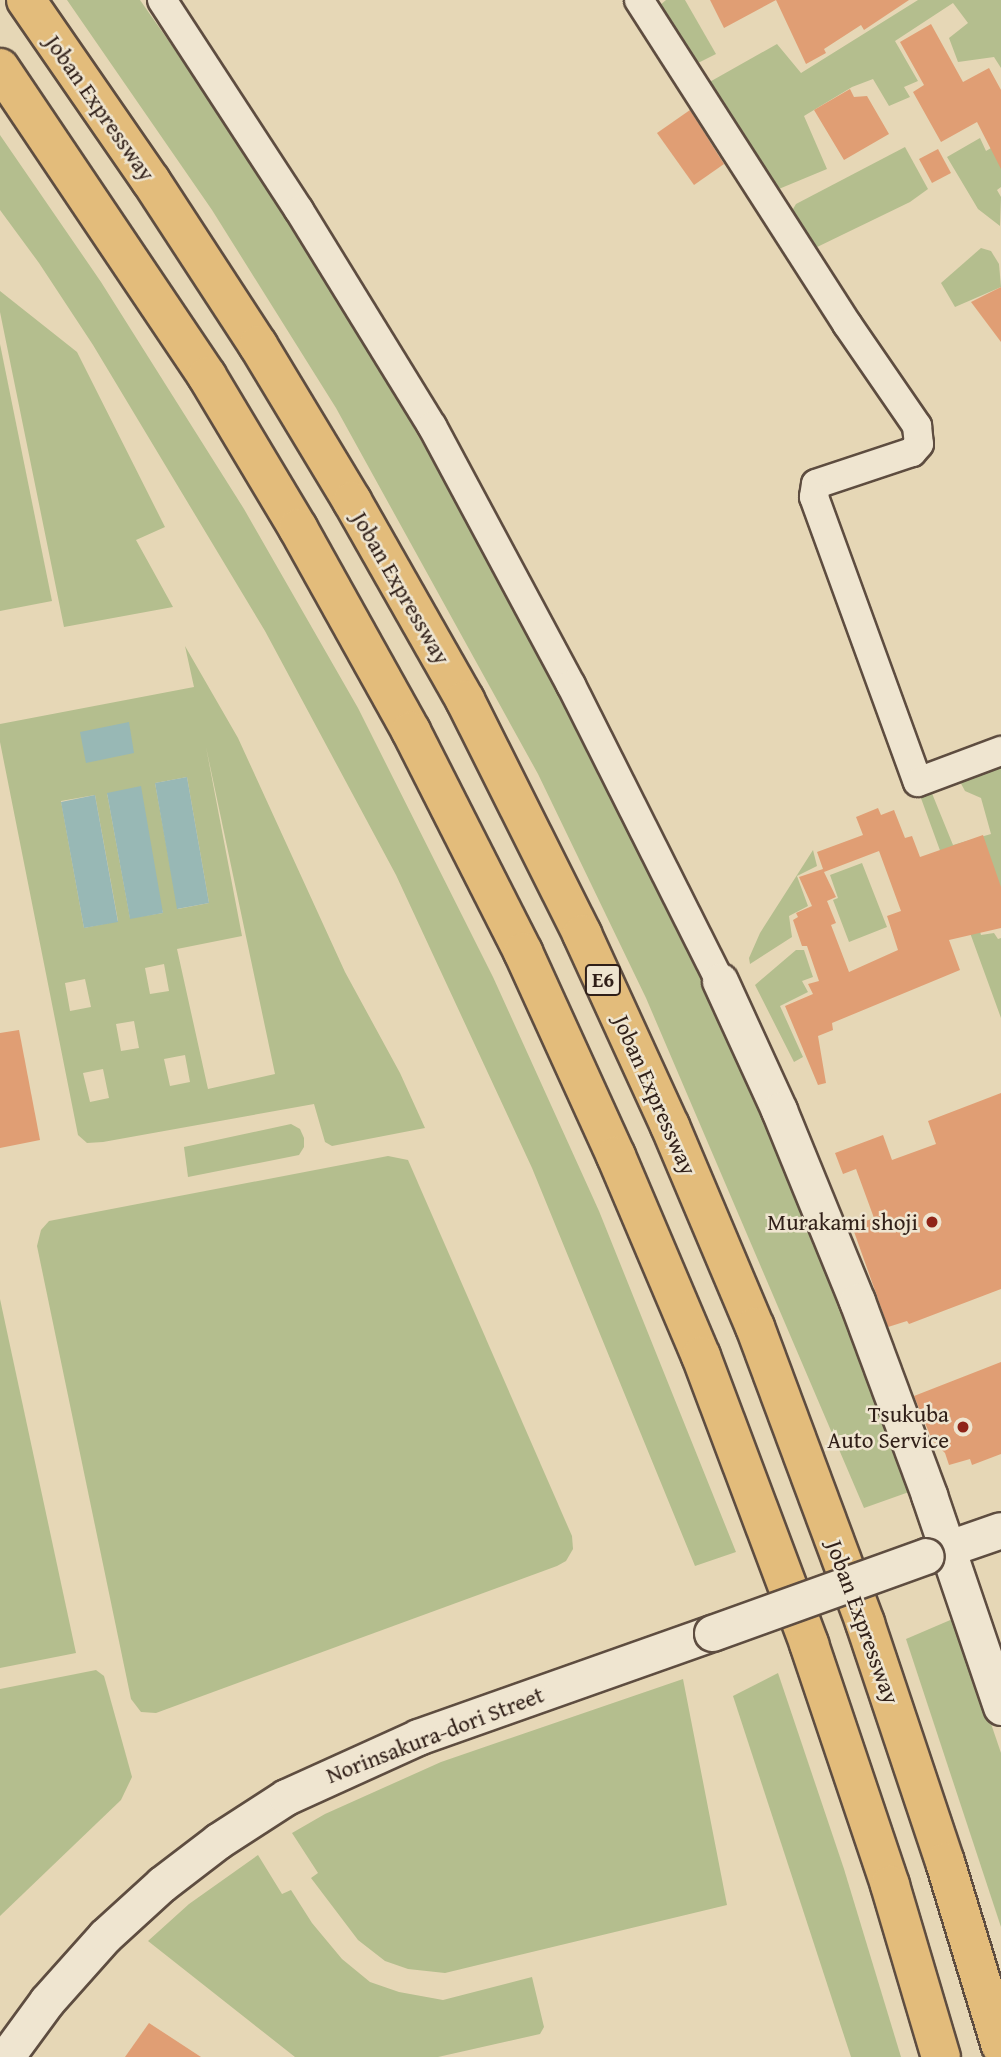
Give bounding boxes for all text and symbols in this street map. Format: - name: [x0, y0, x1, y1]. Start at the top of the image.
- street label: Joban Expressway: [39, 30, 161, 186]
- street label: Joban Expressway: [346, 507, 456, 669]
- road number: E6: [584, 962, 622, 998]
- street label: Joban Expressway: [607, 1011, 703, 1179]
- place label: Murakami shoji: [767, 1208, 918, 1236]
- marker: Murakami shoji: [924, 1214, 940, 1230]
- place label: Tsukuba Auto Service: [827, 1400, 949, 1454]
- marker: Tsukuba Auto Service: [955, 1419, 971, 1435]
- street label: Joban Expressway: [821, 1536, 905, 1708]
- street label: Norinsakura-dori Street: [322, 1681, 548, 1789]

